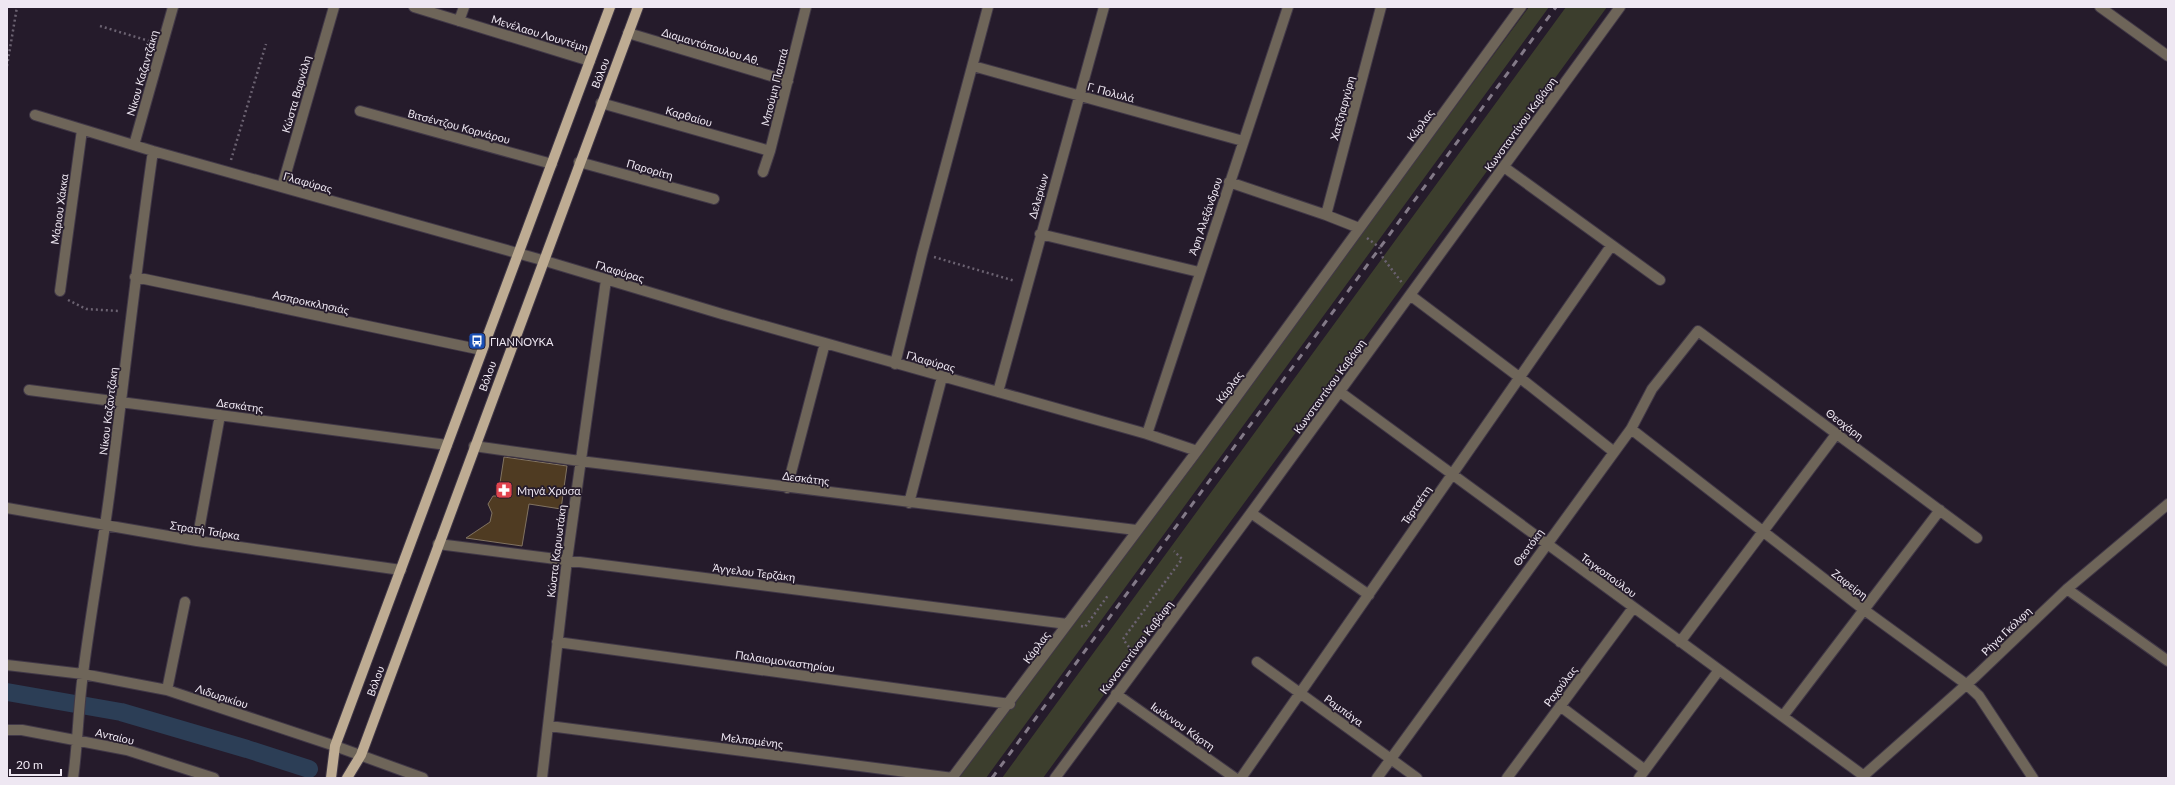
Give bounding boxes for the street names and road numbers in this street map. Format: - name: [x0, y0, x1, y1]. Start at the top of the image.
- street label: Μενέλαου Λουντέμη: [490, 12, 590, 54]
- street label: Διαμαντόπουλου Αθ.: [660, 25, 762, 67]
- street label: Νίκου Καζαντζάκη: [124, 29, 161, 118]
- street label: Μπούμη Παππά: [758, 46, 790, 127]
- street label: Κώστα Βαρνάλη: [279, 54, 313, 134]
- street label: Βόλου: [588, 56, 612, 90]
- street label: Κωνσταντίνου Καβάφη: [1481, 74, 1559, 174]
- street label: Χατζηαργύρη: [1327, 75, 1358, 142]
- street label: Γ. Πολυλά: [1086, 79, 1137, 105]
- street label: Καρθαίου: [664, 103, 714, 129]
- street label: Βιτσέντζου Κορνάρου: [406, 106, 512, 147]
- street label: Κάρλας: [1404, 106, 1436, 144]
- street label: Παρορίτη: [625, 156, 675, 182]
- street label: Γλαφύρας: [282, 169, 334, 195]
- street label: Μάριου Χάκκα: [48, 172, 70, 245]
- street label: Δελερίων: [1025, 172, 1051, 220]
- street label: Άρη Αλεξάνδρου: [1186, 175, 1224, 257]
- street label: Γλαφύρας: [594, 257, 646, 285]
- street label: Ασπροκκλησιάς: [272, 288, 350, 316]
- street label: Κωνσταντίνου Καβάφη: [1290, 336, 1368, 436]
- street label: Γλαφύρας: [905, 348, 957, 374]
- street label: Βόλου: [476, 359, 498, 393]
- street label: Νίκου Καζαντζάκη: [96, 366, 121, 456]
- street label: Κάρλας: [1213, 368, 1245, 406]
- street label: Δεσκάτης: [216, 395, 264, 415]
- street label: Θεοχάρη: [1824, 406, 1866, 442]
- street label: Δεσκάτης: [782, 469, 830, 487]
- street label: Τερτσέτη: [1398, 483, 1434, 527]
- street label: Κώστα Καρυωτάκη: [544, 504, 568, 598]
- street label: Στρατή Τσίρκα: [169, 518, 241, 542]
- street label: Θεοτόκη: [1510, 526, 1546, 568]
- street label: Ταγκοπούλου: [1579, 550, 1639, 600]
- street label: Άγγελου Τερζάκη: [712, 560, 796, 585]
- street label: Ζαφείρη: [1830, 566, 1870, 602]
- street label: Κωνσταντίνου Καβάφη: [1097, 598, 1175, 696]
- street label: Ρήγα Γκόλφη: [1978, 604, 2034, 658]
- street label: Κάρλας: [1020, 628, 1052, 666]
- street label: Παλαιομοναστηρίου: [734, 648, 836, 674]
- street label: Ραχούλας: [1541, 663, 1579, 709]
- street label: Βόλου: [364, 664, 386, 698]
- street label: Λιδωρικίου: [194, 681, 250, 711]
- street label: Ραμπάγα: [1322, 692, 1366, 729]
- street label: Ιωάννου Κάρτη: [1149, 699, 1217, 753]
- street label: Ανταίου: [94, 725, 136, 747]
- street label: Μελπομένης: [720, 730, 784, 750]

